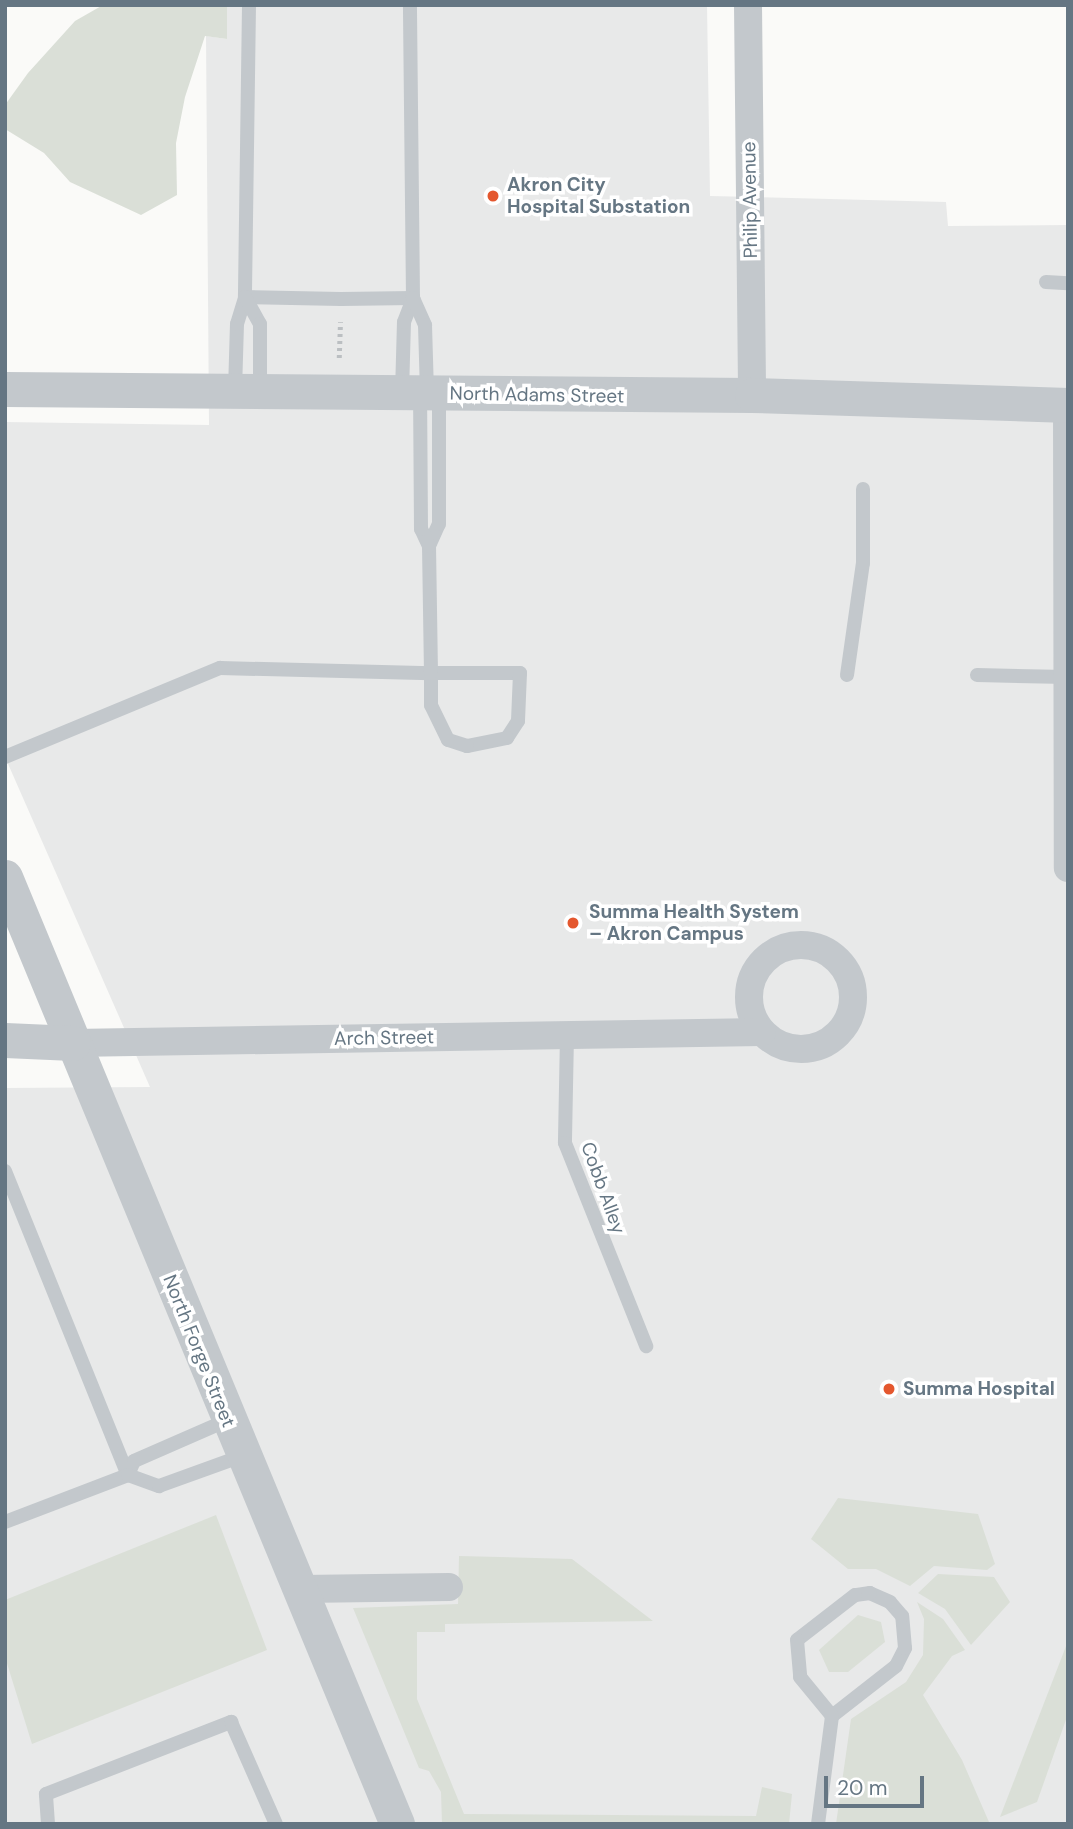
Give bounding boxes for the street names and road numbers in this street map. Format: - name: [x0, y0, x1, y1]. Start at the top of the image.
- street label: Philip Avenue: [738, 141, 762, 259]
- street label: North Adams Street: [450, 382, 624, 408]
- street label: Arch Street: [334, 1026, 434, 1050]
- street label: Cobb Alley: [576, 1139, 630, 1237]
- street label: North Forge Street: [158, 1271, 240, 1431]

